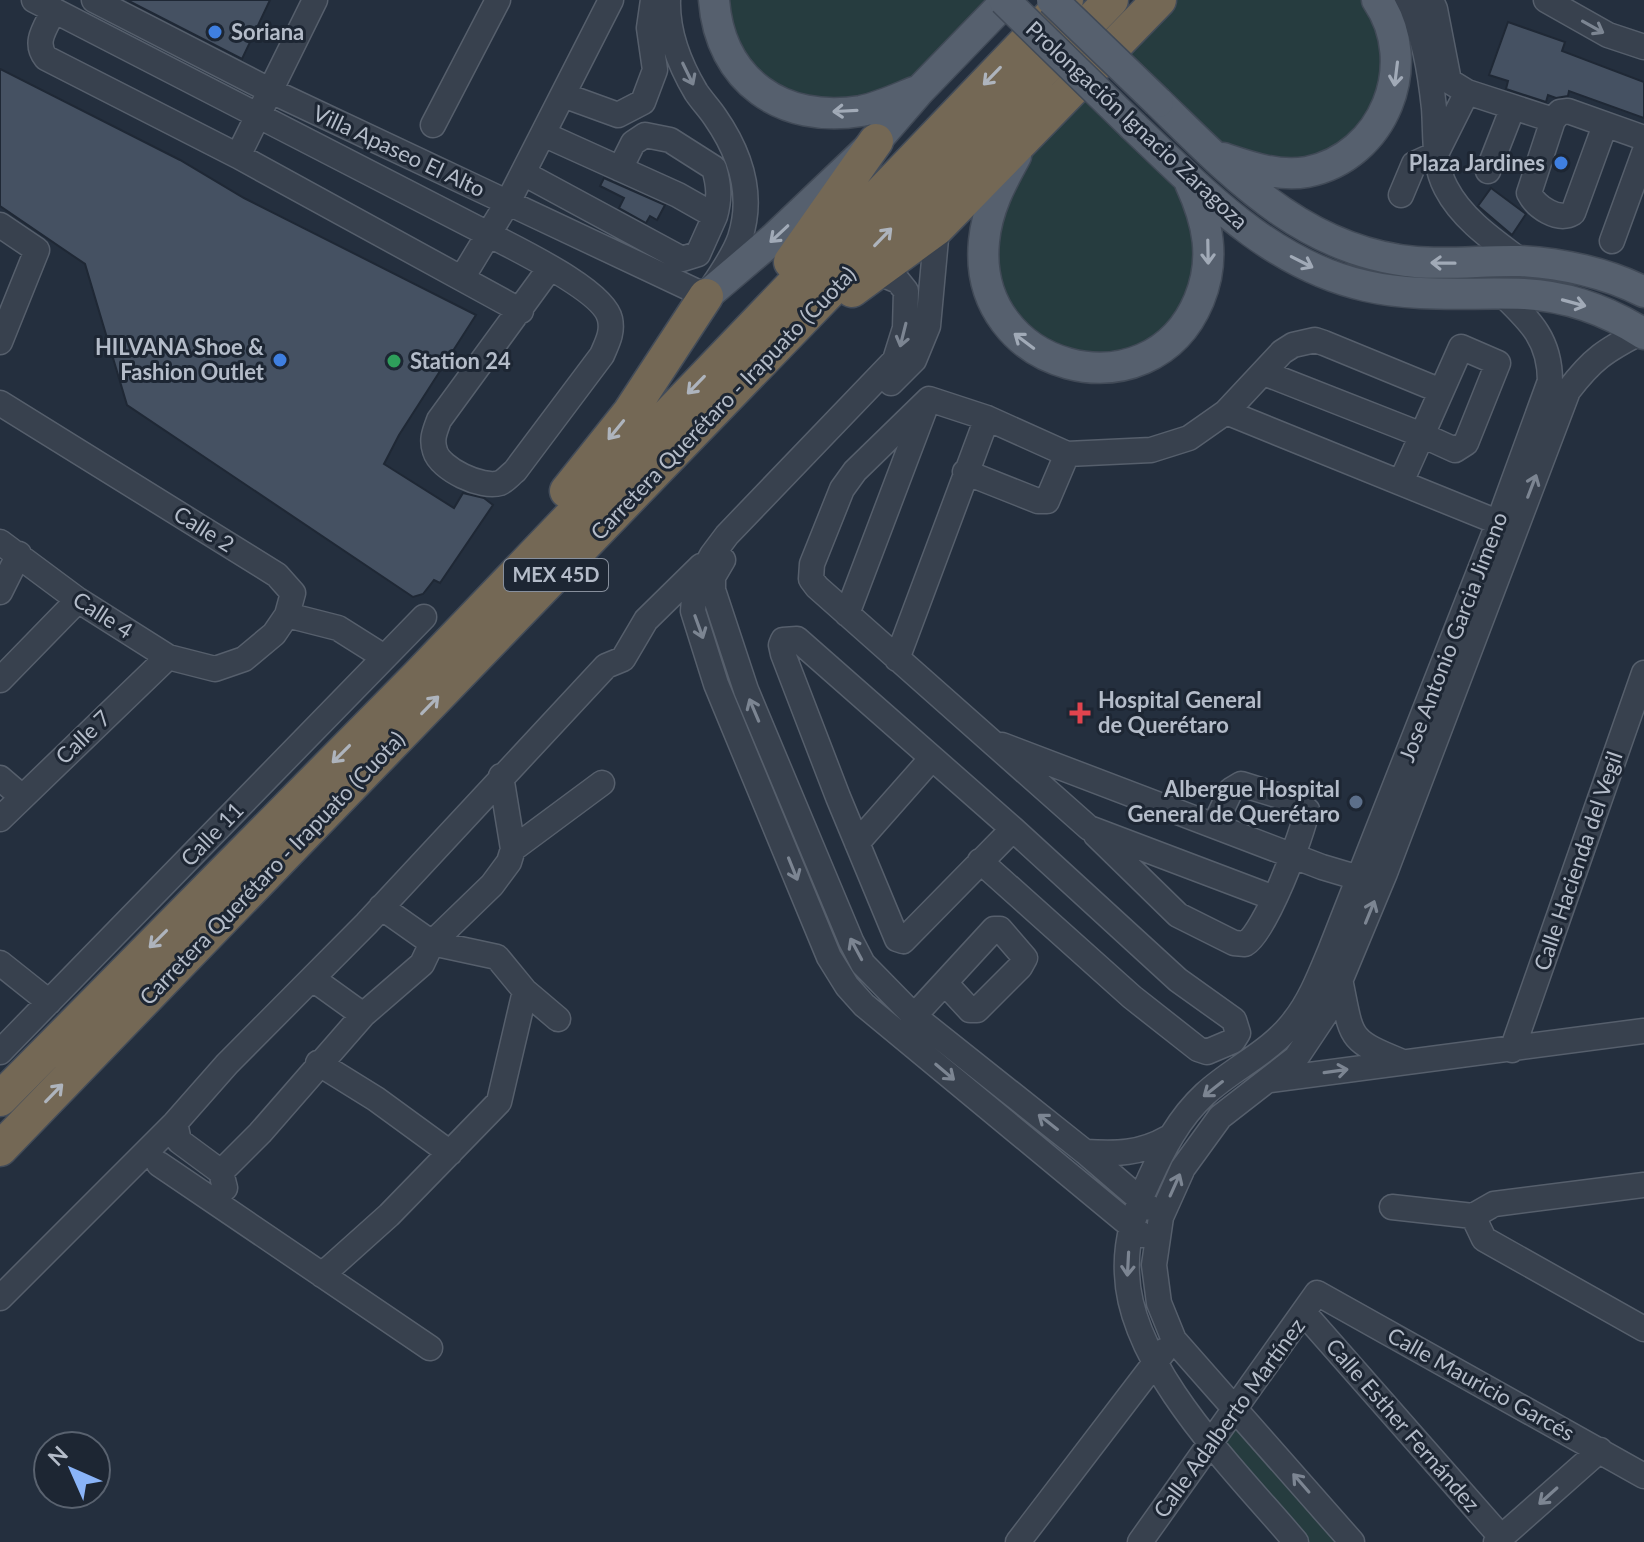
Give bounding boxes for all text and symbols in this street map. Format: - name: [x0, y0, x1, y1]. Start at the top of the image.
- street label: Prolongación Ignacio Zaragoza: [1021, 15, 1254, 234]
- place label: Soriana: [231, 18, 304, 45]
- one-way arrow: [1581, 20, 1605, 35]
- marker: Soriana: [206, 23, 224, 41]
- one-way arrow: [1388, 60, 1403, 86]
- one-way arrow: [680, 62, 696, 86]
- one-way arrow: [983, 66, 1002, 85]
- street label: Villa Apaseo El Alto: [309, 99, 490, 202]
- one-way arrow: [832, 104, 859, 119]
- place label: Plaza Jardines: [1409, 149, 1545, 176]
- marker: Plaza Jardines: [1552, 154, 1570, 172]
- one-way arrow: [769, 224, 789, 243]
- one-way arrow: [874, 227, 893, 247]
- one-way arrow: [1200, 238, 1216, 264]
- one-way arrow: [1289, 255, 1313, 270]
- one-way arrow: [1430, 255, 1457, 271]
- street label: Carretera Querétaro - Irapuato (Cuota): [584, 260, 861, 545]
- one-way arrow: [1561, 296, 1587, 311]
- one-way arrow: [894, 321, 909, 347]
- one-way arrow: [1014, 332, 1035, 349]
- place label: HILVANA Shoe & Fashion Outlet: [95, 333, 265, 385]
- place label: Station 24: [410, 347, 511, 374]
- marker: HILVANA Shoe & Fashion Outlet: [271, 351, 289, 369]
- marker: Station 24: [385, 352, 403, 370]
- one-way arrow: [686, 375, 705, 395]
- one-way arrow: [607, 419, 624, 440]
- one-way arrow: [1526, 474, 1540, 499]
- street label: Calle 2: [169, 500, 239, 558]
- street label: Jose Antonio Garcia Jimeno: [1392, 508, 1513, 766]
- road number: MEX 45D: [504, 559, 608, 591]
- street label: Calle 4: [68, 585, 139, 644]
- one-way arrow: [693, 614, 707, 639]
- place label: Hospital General de Querétaro: [1098, 686, 1262, 738]
- one-way arrow: [420, 696, 439, 715]
- one-way arrow: [746, 698, 761, 723]
- marker: Hospital General de Querétaro: [1069, 702, 1091, 724]
- street label: Calle 7: [50, 704, 116, 769]
- street label: Carretera Querétaro - Irapuato (Cuota): [133, 725, 410, 1010]
- one-way arrow: [331, 744, 350, 764]
- street label: Calle Hacienda del Vegil: [1527, 748, 1628, 974]
- place label: Albergue Hospital General de Querétaro: [1127, 775, 1340, 827]
- marker: Albergue Hospital General de Querétaro: [1347, 793, 1365, 811]
- street label: Calle 11: [175, 796, 249, 871]
- one-way arrow: [787, 856, 801, 881]
- one-way arrow: [1363, 900, 1378, 925]
- one-way arrow: [149, 929, 168, 948]
- one-way arrow: [847, 938, 863, 962]
- one-way arrow: [1323, 1063, 1348, 1078]
- one-way arrow: [934, 1064, 955, 1081]
- one-way arrow: [1203, 1080, 1224, 1098]
- one-way arrow: [45, 1083, 64, 1103]
- one-way arrow: [1038, 1114, 1059, 1131]
- one-way arrow: [1168, 1173, 1183, 1197]
- one-way arrow: [1120, 1250, 1135, 1277]
- street label: Calle Adalberto Martínez: [1147, 1313, 1310, 1523]
- street label: Calle Mauricio Garcés: [1383, 1321, 1579, 1446]
- street label: Calle Esther Fernández: [1321, 1333, 1486, 1517]
- north arrow: [32, 1430, 112, 1510]
- text: N: [42, 1440, 73, 1471]
- one-way arrow: [1292, 1473, 1310, 1493]
- one-way arrow: [1538, 1487, 1558, 1505]

